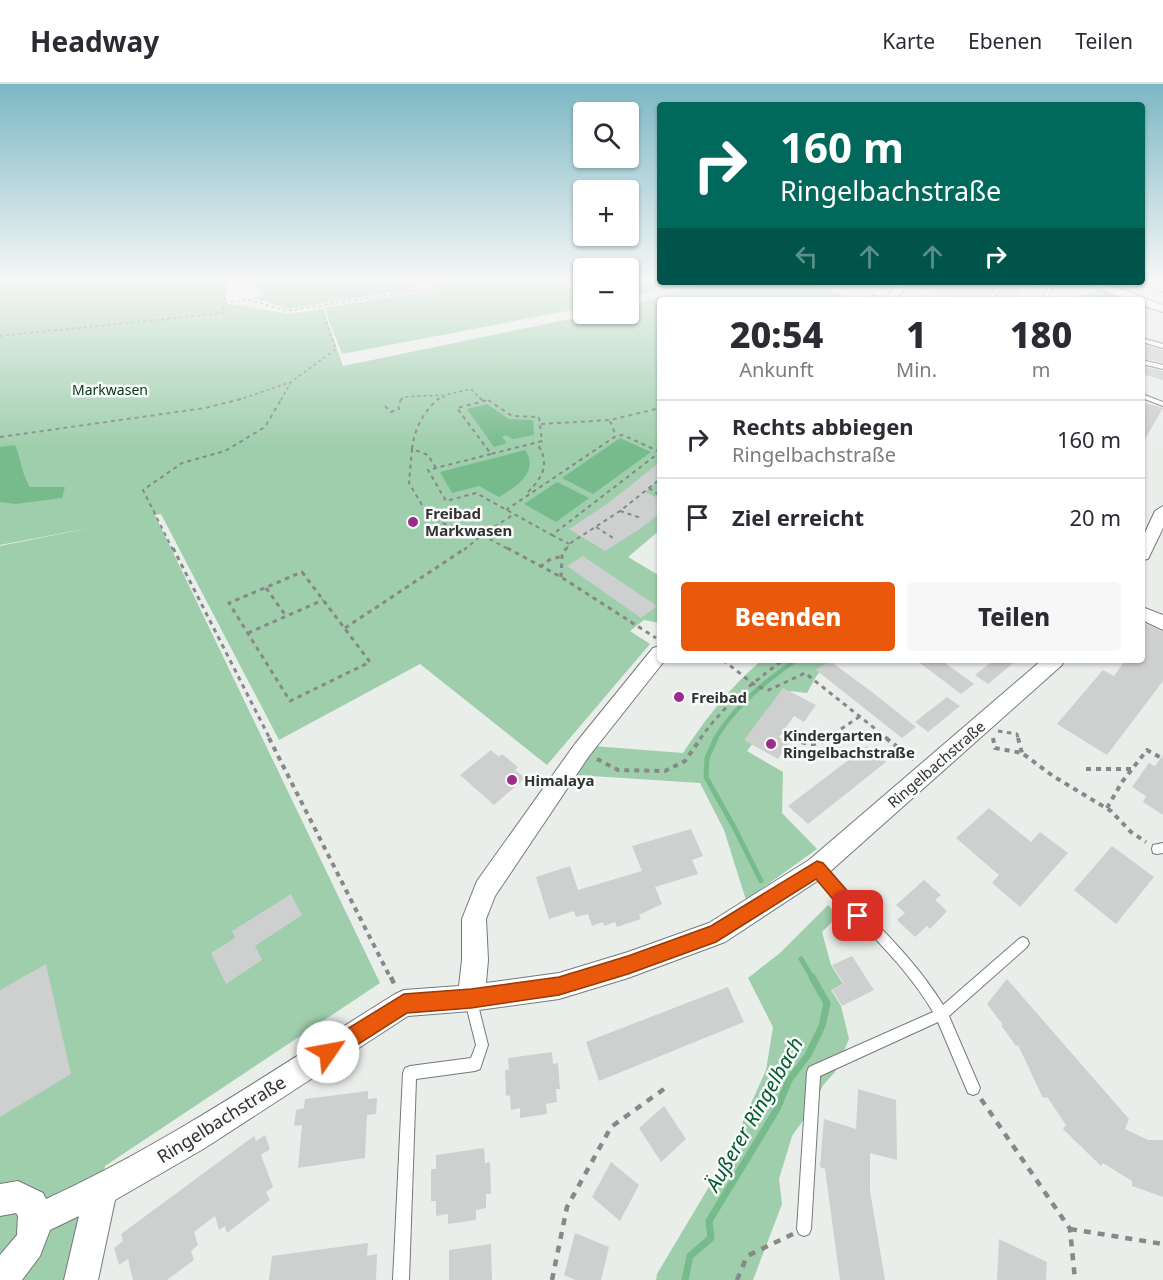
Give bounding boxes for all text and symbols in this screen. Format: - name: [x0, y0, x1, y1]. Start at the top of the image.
- text: Headway: [30, 22, 159, 60]
- text: Karte: [882, 27, 935, 55]
- text: Ebenen: [968, 27, 1042, 55]
- text: Teilen: [1075, 27, 1133, 55]
- map controls: [573, 102, 639, 324]
- button: search: [573, 102, 639, 168]
- text: 160 m: [780, 118, 904, 175]
- icon: right: [681, 126, 759, 204]
- text: Ringelbachstraße: [780, 172, 1001, 209]
- button: +: [573, 180, 639, 246]
- icon: left: [790, 240, 823, 273]
- icon: ahead: [853, 240, 886, 273]
- icon: ahead: [916, 240, 949, 273]
- icon: right: [979, 240, 1012, 273]
- button: −: [573, 258, 639, 324]
- text: 20:54: [730, 310, 823, 359]
- text: 1: [906, 310, 927, 359]
- text: 180: [1010, 310, 1072, 359]
- text: Ankunft: [739, 356, 814, 383]
- text: Min.: [896, 356, 937, 383]
- text: m: [1032, 356, 1050, 383]
- park label: Markwasen: [72, 380, 148, 399]
- text: Rechts abbiegen: [732, 411, 914, 441]
- icon: right: [681, 423, 714, 456]
- text: 160 m: [1057, 424, 1121, 454]
- text: Ringelbachstraße: [732, 441, 896, 468]
- icon: arrive: [681, 501, 714, 534]
- text: Ziel erreicht: [732, 502, 864, 532]
- text: 20 m: [1070, 502, 1121, 532]
- place label: Freibad Markwasen: [425, 503, 512, 540]
- marker: Freibad Markwasen: [406, 515, 420, 529]
- button: Beenden: [681, 582, 895, 651]
- button: Teilen: [907, 582, 1121, 651]
- place label: Freibad: [691, 687, 747, 707]
- marker: Freibad: [672, 690, 686, 704]
- street label: Ringelbachstraße: [883, 716, 989, 812]
- place label: Kindergarten Ringelbachstraße: [783, 725, 915, 762]
- marker: Kindergarten Ringelbachstraße: [764, 737, 778, 751]
- place label: Himalaya: [524, 770, 595, 790]
- marker: Himalaya: [505, 773, 519, 787]
- pin: [832, 890, 883, 941]
- icon: arrive: [841, 899, 874, 932]
- position arrow: [296, 1020, 360, 1084]
- water label: Äußerer Ringelbach: [698, 1032, 809, 1198]
- street label: Ringelbachstraße: [152, 1070, 290, 1168]

